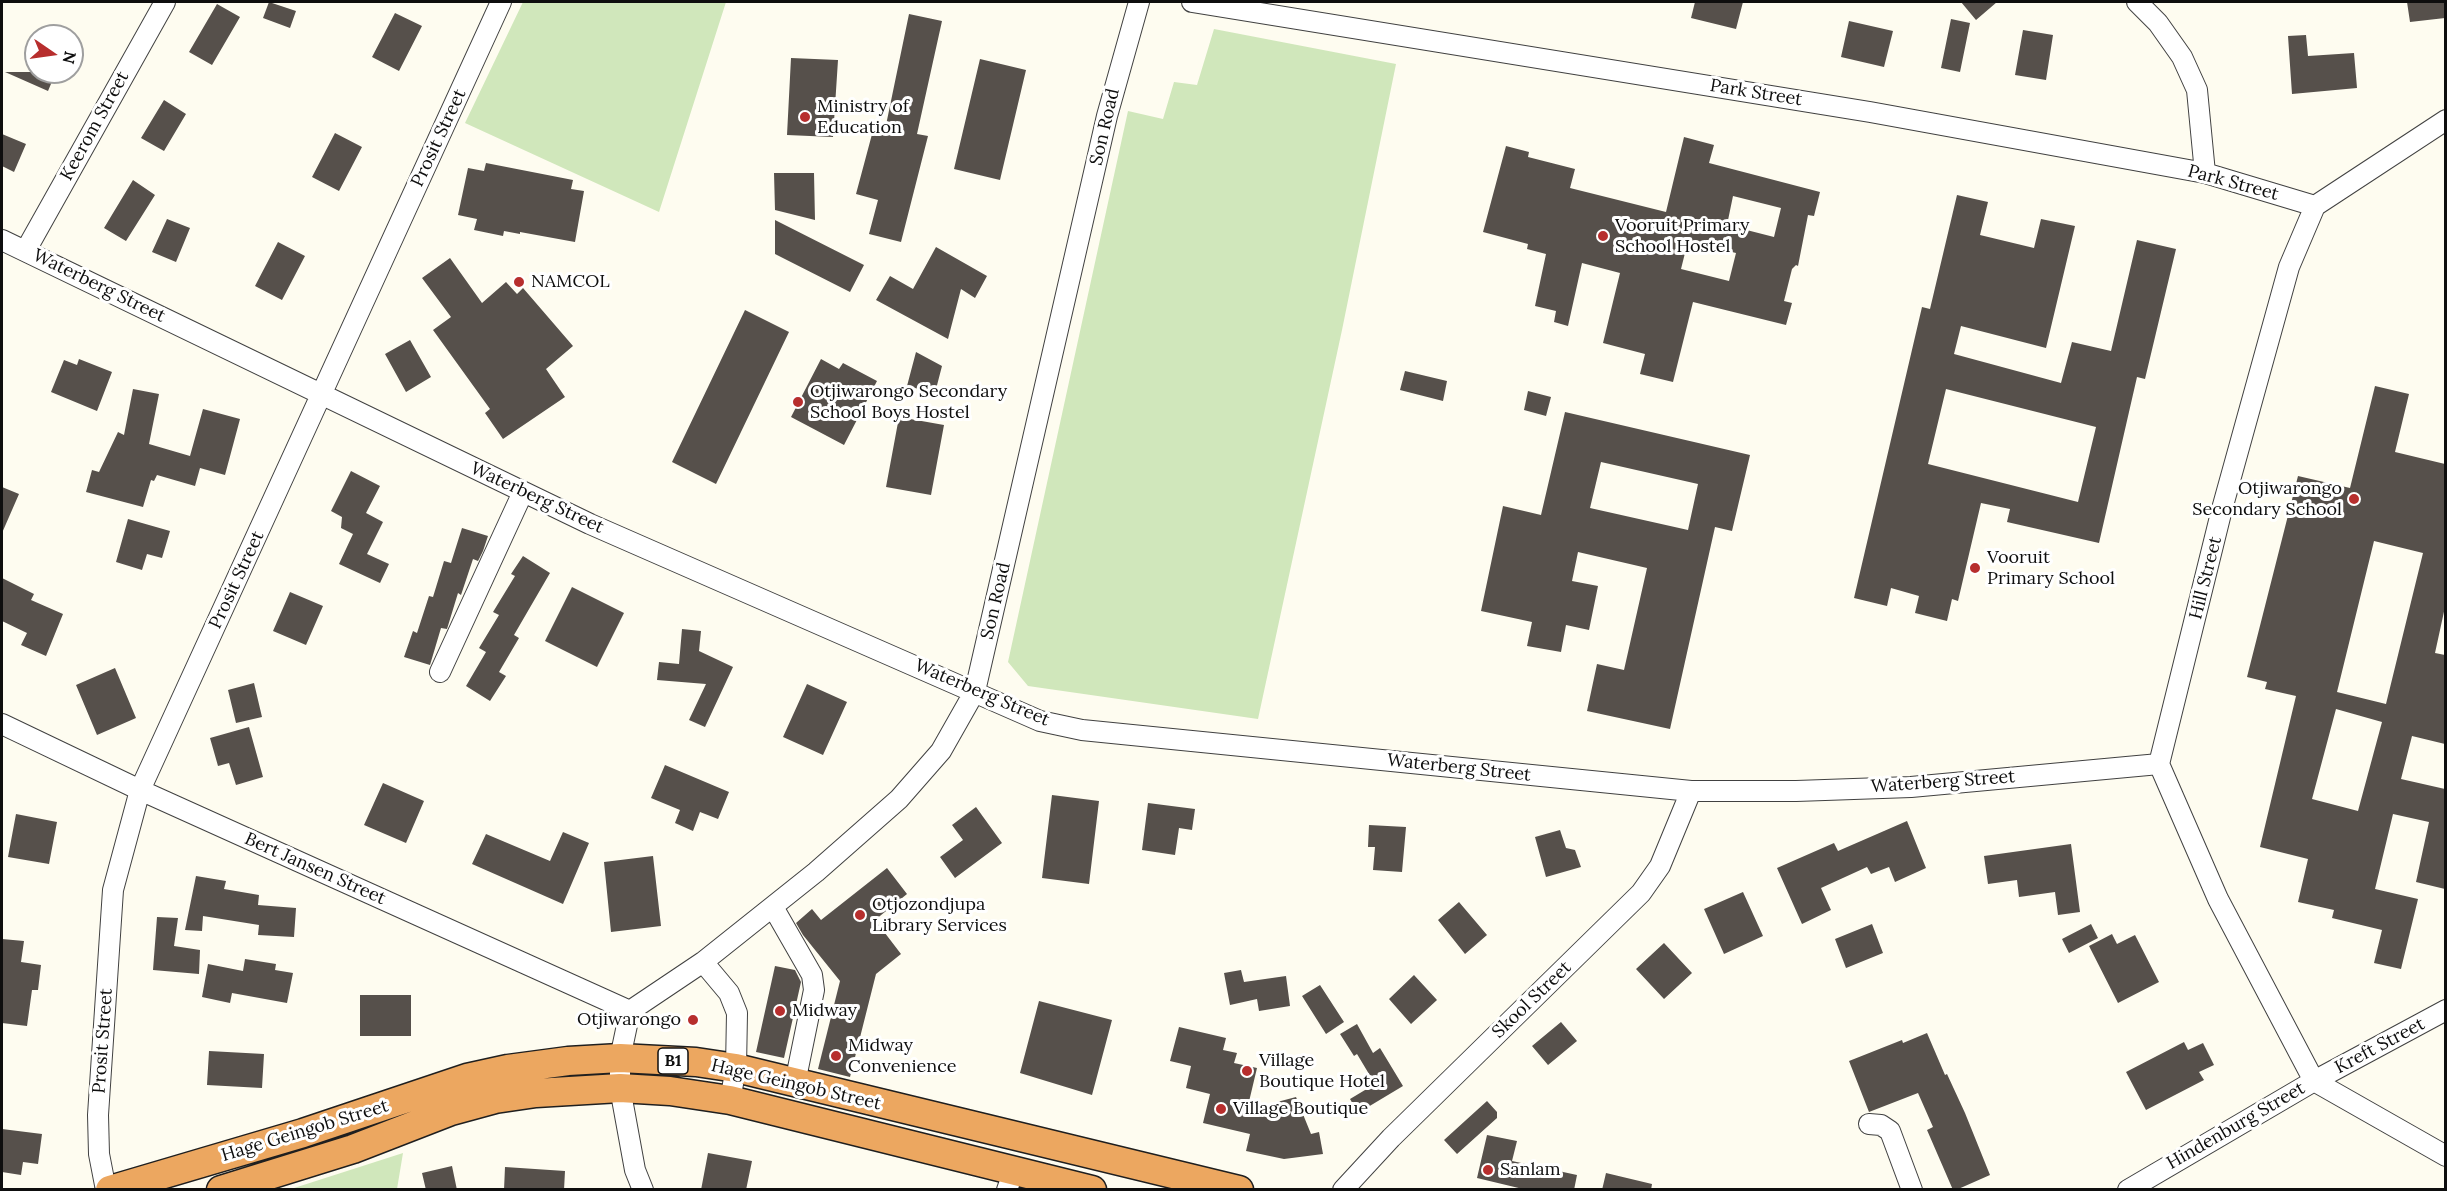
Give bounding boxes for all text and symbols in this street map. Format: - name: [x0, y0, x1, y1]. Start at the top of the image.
- north arrow: [24, 24, 84, 84]
- text: N: [58, 49, 81, 66]
- street label: Keerom Street: [56, 68, 134, 184]
- street label: Park Street: [1708, 75, 1804, 111]
- street label: Prosit Street: [407, 86, 471, 190]
- street label: Son Road: [1086, 86, 1124, 168]
- place label: Ministry of Education: [817, 96, 909, 138]
- marker: Ministry of Education: [798, 110, 812, 124]
- street label: Park Street: [2185, 161, 2281, 205]
- place label: Vooruit Primary School Hostel: [1615, 215, 1749, 258]
- marker: Vooruit Primary School Hostel: [1596, 229, 1610, 243]
- street label: Waterberg Street: [29, 245, 169, 327]
- place label: NAMCOL: [531, 271, 610, 293]
- marker: NAMCOL: [512, 275, 526, 289]
- place label: Otjiwarongo Secondary School Boys Hostel: [810, 381, 1007, 424]
- marker: Otjiwarongo Secondary School Boys Hostel: [791, 395, 805, 409]
- street label: Waterberg Street: [467, 458, 607, 538]
- place label: Otjiwarongo Secondary School: [2192, 478, 2342, 520]
- marker: Otjiwarongo Secondary School: [2347, 492, 2361, 506]
- street label: Prosit Street: [205, 528, 269, 632]
- street label: Hill Street: [2185, 534, 2227, 622]
- place label: Vooruit Primary School: [1987, 547, 2115, 590]
- street label: Son Road: [977, 560, 1015, 642]
- marker: Vooruit Primary School: [1968, 561, 1982, 575]
- street label: Waterberg Street: [911, 655, 1053, 731]
- street label: Waterberg Street: [1386, 750, 1532, 786]
- street label: Waterberg Street: [1870, 766, 2016, 798]
- street label: Bert Jansen Street: [241, 828, 389, 910]
- place label: Otjozondjupa Library Services: [872, 894, 1007, 936]
- marker: Otjozondjupa Library Services: [853, 908, 867, 922]
- street label: Skool Street: [1488, 957, 1576, 1043]
- street label: Prosit Street: [89, 988, 117, 1094]
- place label: Midway: [792, 1000, 857, 1022]
- marker: Midway: [773, 1004, 787, 1018]
- place label: Otjiwarongo: [577, 1009, 681, 1031]
- marker: Otjiwarongo: [686, 1013, 700, 1027]
- street label: Kreft Street: [2331, 1013, 2429, 1079]
- place label: Midway Convenience: [848, 1035, 956, 1078]
- road number: B1: [658, 1048, 688, 1074]
- marker: Midway Convenience: [829, 1049, 843, 1063]
- place label: Village Boutique Hotel: [1259, 1050, 1385, 1092]
- street label: Hage Geingob Street: [709, 1055, 883, 1115]
- marker: Village Boutique Hotel: [1240, 1064, 1254, 1078]
- street label: Hindenburg Street: [2163, 1078, 2309, 1174]
- street label: Hage Geingob Street: [219, 1095, 391, 1167]
- place label: Village Boutique: [1233, 1098, 1368, 1120]
- marker: Village Boutique: [1214, 1102, 1228, 1116]
- place label: Sanlam: [1500, 1159, 1561, 1181]
- marker: Sanlam: [1481, 1163, 1495, 1177]

